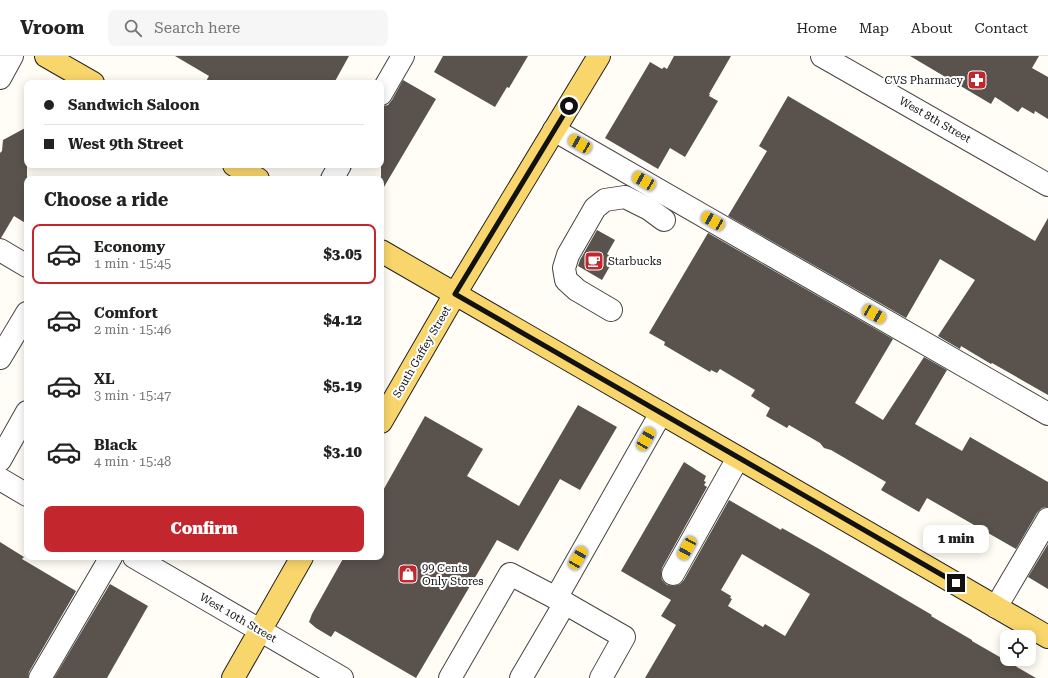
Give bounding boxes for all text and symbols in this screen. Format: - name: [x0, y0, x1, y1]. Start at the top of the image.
- search box: [108, 10, 388, 46]
- text: Vroom: [20, 16, 84, 39]
- icon: search: [122, 17, 144, 39]
- text: Search here: [154, 19, 240, 37]
- text: Home: [796, 20, 837, 36]
- text: Map: [859, 20, 889, 36]
- text: About: [911, 20, 953, 36]
- text: Contact: [975, 20, 1028, 36]
- pharmacy icon: CVS Pharmacy: [966, 69, 988, 91]
- place label: CVS Pharmacy: [885, 74, 963, 87]
- street label: West 8th Street: [897, 94, 973, 146]
- text: Sandwich Saloon: [68, 96, 199, 114]
- route start: [560, 97, 578, 115]
- car: [567, 133, 593, 155]
- text: West 9th Street: [68, 135, 183, 153]
- car: [631, 170, 657, 192]
- text: Choose a ride: [44, 189, 168, 210]
- car: [700, 210, 726, 232]
- icon: car: [46, 236, 82, 272]
- text: Economy: [94, 238, 165, 256]
- text: $3.05: [323, 245, 362, 263]
- cafe icon: Starbucks: [583, 250, 605, 272]
- place label: Starbucks: [608, 255, 662, 268]
- text: 1 min · 15:45: [94, 256, 171, 271]
- icon: car: [46, 302, 82, 338]
- car: [861, 303, 887, 325]
- text: Comfort: [94, 304, 158, 322]
- street label: South Gaffey Street: [390, 304, 454, 400]
- text: $4.12: [323, 311, 362, 329]
- text: 2 min · 15:46: [94, 322, 171, 337]
- icon: car: [46, 368, 82, 404]
- text: XL: [94, 370, 115, 388]
- text: $5.19: [323, 377, 362, 395]
- text: 3 min · 15:47: [94, 388, 171, 403]
- car: [635, 426, 657, 452]
- icon: car: [46, 434, 82, 470]
- text: Black: [94, 436, 137, 454]
- text: $3.10: [323, 443, 362, 461]
- text: 4 min · 15:48: [94, 454, 171, 469]
- button: Confirm: [44, 506, 364, 552]
- callout: 1 min: [923, 525, 989, 553]
- text: 1 min: [938, 531, 974, 546]
- car: [676, 535, 698, 561]
- car: [567, 545, 589, 571]
- place label: 99 Cents Only Stores: [422, 562, 484, 588]
- shop icon: 99 Cents Only Stores: [397, 563, 419, 585]
- route end: [947, 574, 965, 592]
- street label: West 10th Street: [197, 591, 279, 645]
- map controls: [1000, 630, 1036, 666]
- button: locate: [1000, 630, 1036, 666]

